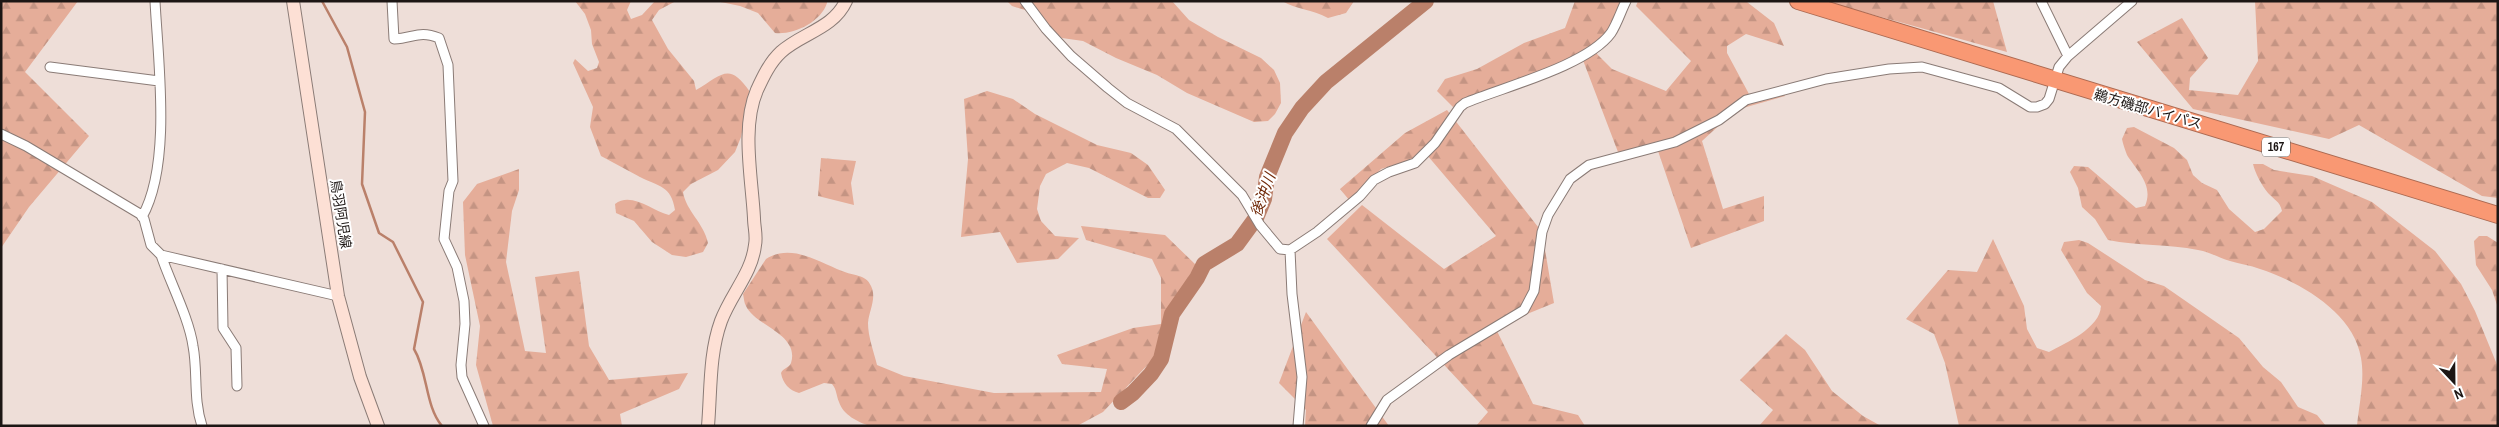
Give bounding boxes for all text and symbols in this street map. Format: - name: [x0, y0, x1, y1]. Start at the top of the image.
- street label: 鵜方磯部バイパス: [2092, 85, 2204, 133]
- road number: 167: [2262, 138, 2290, 156]
- water label: 後沖川: [1245, 168, 1281, 220]
- street label: 鳥羽阿児線: [327, 178, 355, 250]
- north arrow: [2429, 357, 2479, 407]
- text: N: [2452, 384, 2466, 404]

